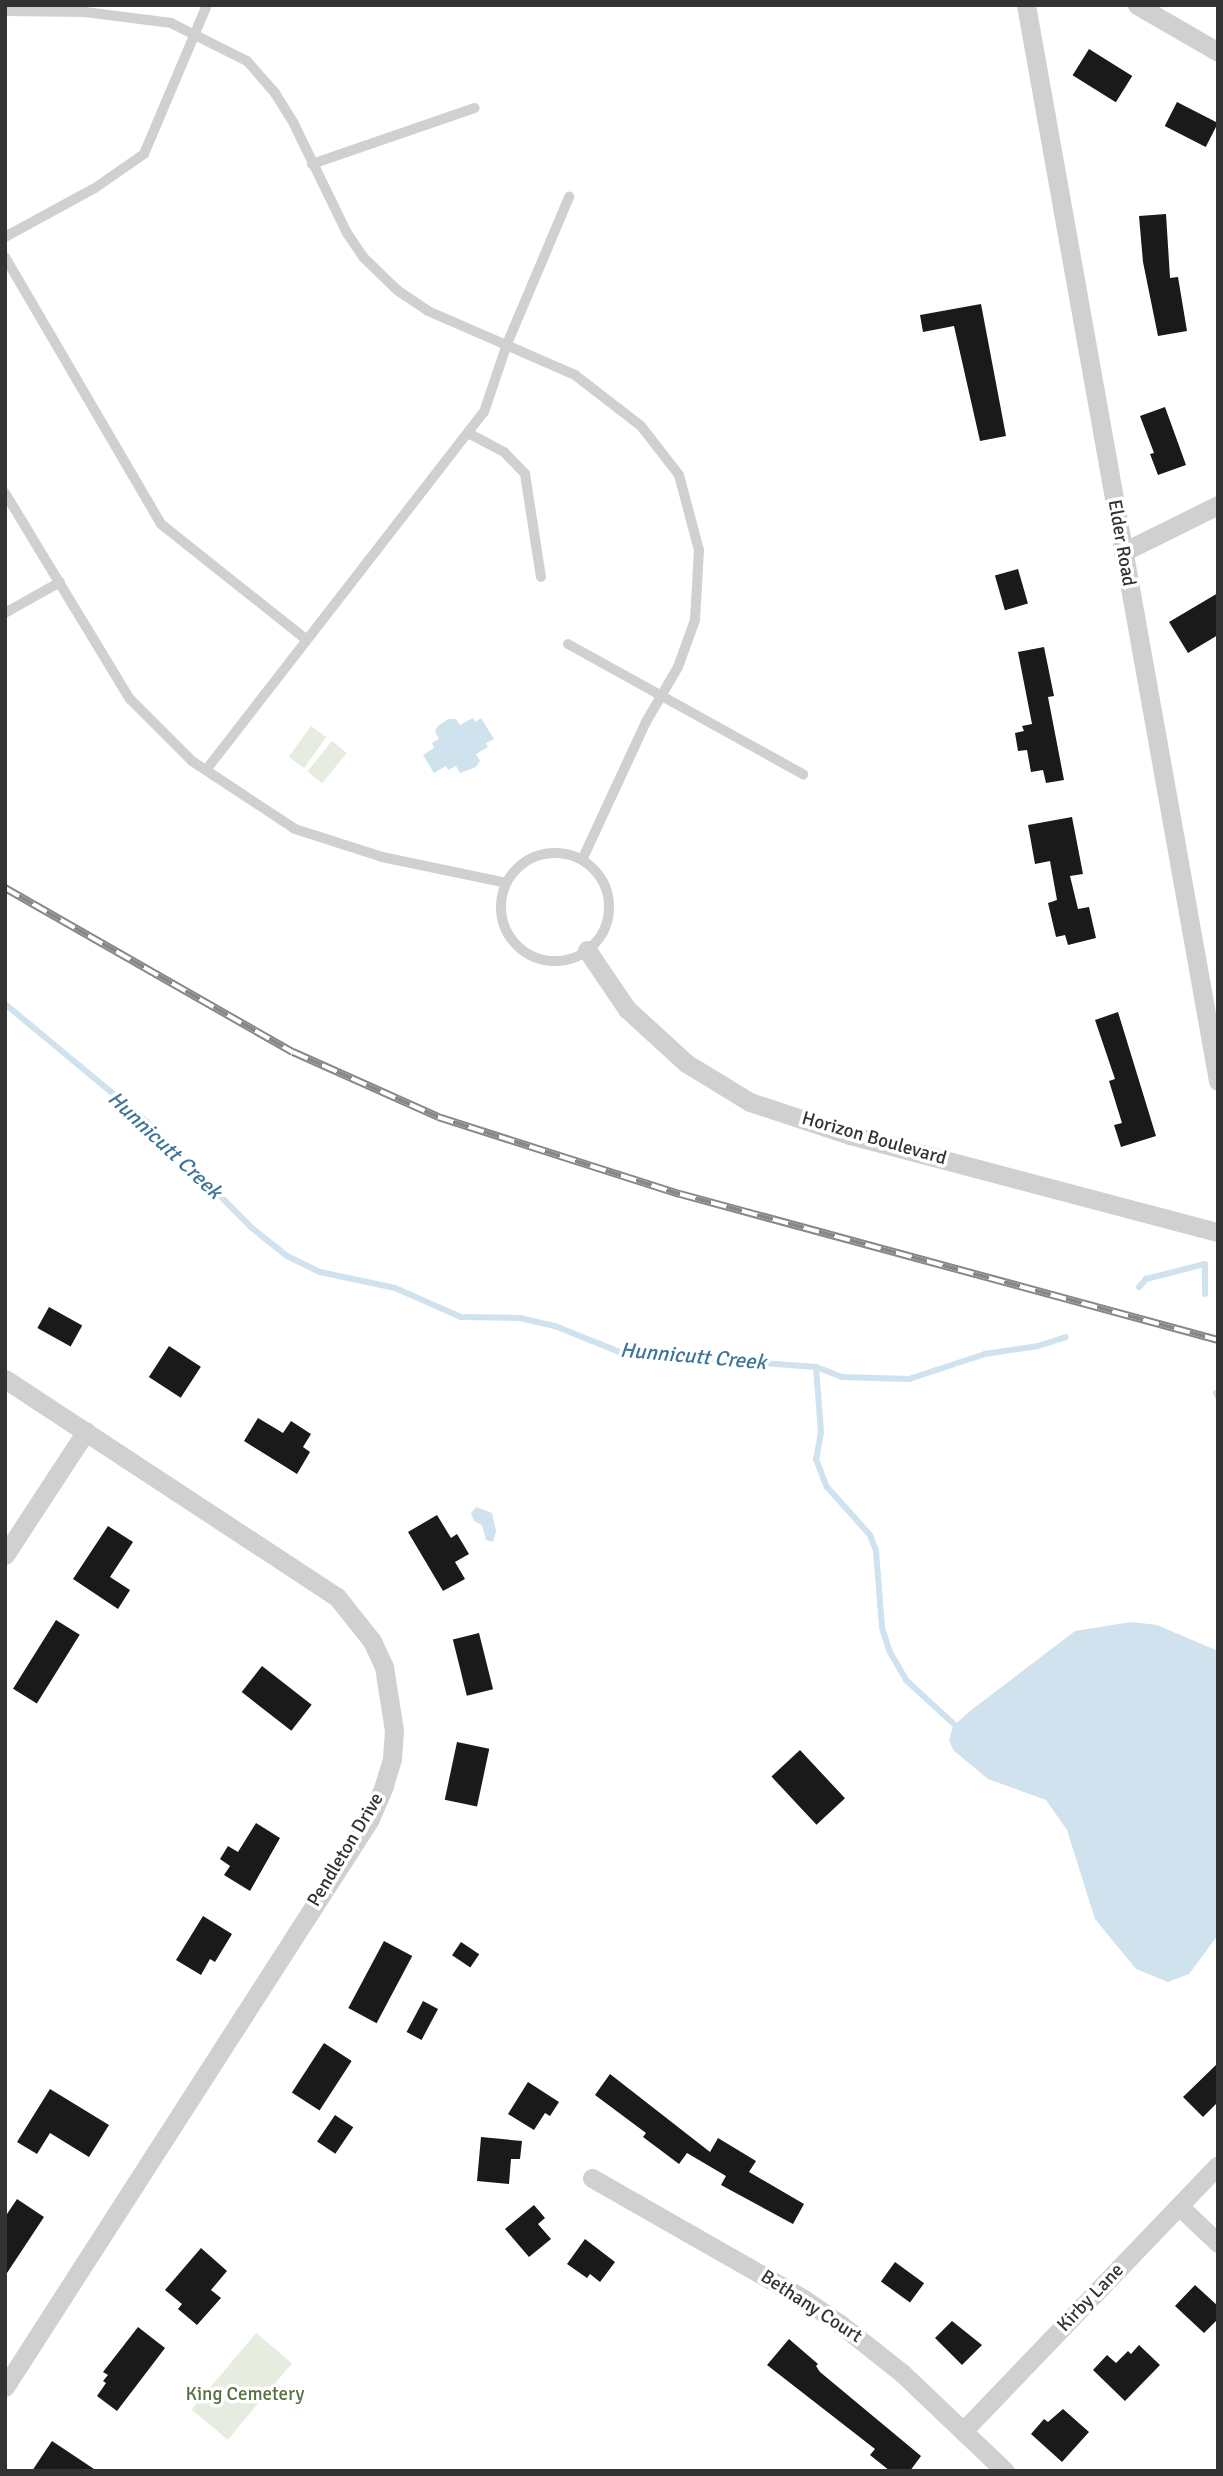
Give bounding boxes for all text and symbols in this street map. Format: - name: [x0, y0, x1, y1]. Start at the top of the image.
- street label: Elder Road: [1102, 498, 1140, 588]
- water label: Hunnicutt Creek: [103, 1086, 227, 1204]
- street label: Horizon Boulevard: [799, 1107, 949, 1171]
- water label: Hunnicutt Creek: [619, 1337, 767, 1375]
- street label: Pendleton Drive: [303, 1789, 389, 1911]
- street label: Kirby Lane: [1053, 2259, 1129, 2337]
- street label: Bethany Court: [756, 2266, 866, 2348]
- park label: King Cemetery: [186, 2384, 304, 2406]

